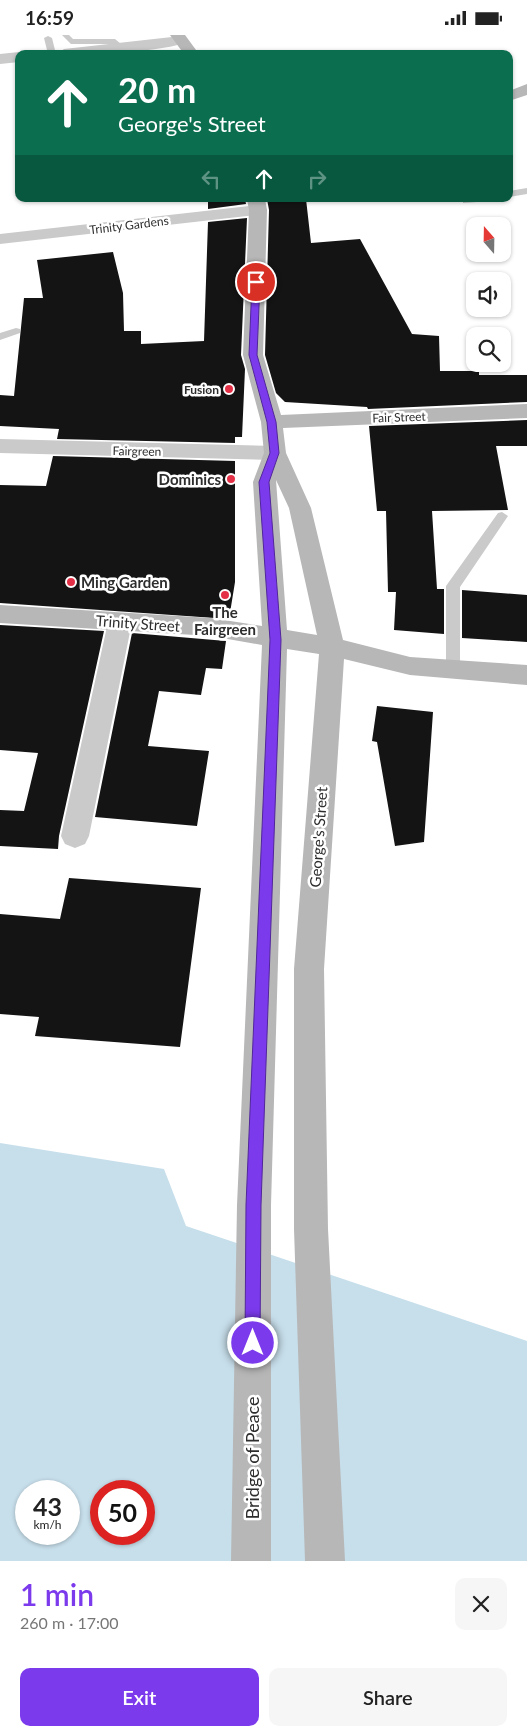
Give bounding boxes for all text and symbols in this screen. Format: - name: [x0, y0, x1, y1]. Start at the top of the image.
- text: 16:59: [25, 6, 74, 29]
- text: 20 m: [118, 68, 196, 110]
- icon: ahead: [35, 70, 100, 135]
- text: George's Street: [118, 110, 266, 137]
- icon: left: [197, 165, 225, 193]
- icon: ahead: [250, 165, 278, 193]
- icon: right: [303, 165, 331, 193]
- street label: Trinity Gardens: [89, 213, 169, 237]
- north arrow: [466, 217, 511, 263]
- map controls: [466, 217, 511, 372]
- pin: [235, 261, 277, 303]
- icon: arrive: [242, 268, 270, 296]
- button: sound: [466, 272, 511, 317]
- button: search: [466, 327, 511, 372]
- place label: Fusion: [184, 382, 219, 397]
- marker: Fusion: [223, 383, 235, 395]
- street label: Fair Street: [372, 409, 427, 425]
- street label: Fairgreen: [112, 443, 162, 459]
- place label: Dominics: [159, 470, 221, 488]
- marker: Dominics: [225, 473, 237, 485]
- place label: Ming Garden: [81, 573, 168, 591]
- marker: Ming Garden: [65, 576, 77, 588]
- marker: The Fairgreen: [219, 589, 231, 601]
- place label: The Fairgreen: [194, 603, 256, 638]
- street label: Trinity Street: [95, 611, 181, 635]
- street label: George's Street: [306, 786, 331, 888]
- position arrow: [226, 1316, 278, 1368]
- street label: Bridge of Peace: [241, 1396, 263, 1520]
- speed limit sign: 50: [90, 1480, 155, 1545]
- text: 43: [33, 1491, 62, 1521]
- text: km/h: [33, 1517, 62, 1532]
- text: 1 min: [20, 1576, 94, 1612]
- button: close: [455, 1578, 507, 1630]
- text: 260 m · 17:00: [20, 1613, 119, 1632]
- button: Exit: [20, 1668, 259, 1726]
- button: Share: [269, 1668, 507, 1726]

